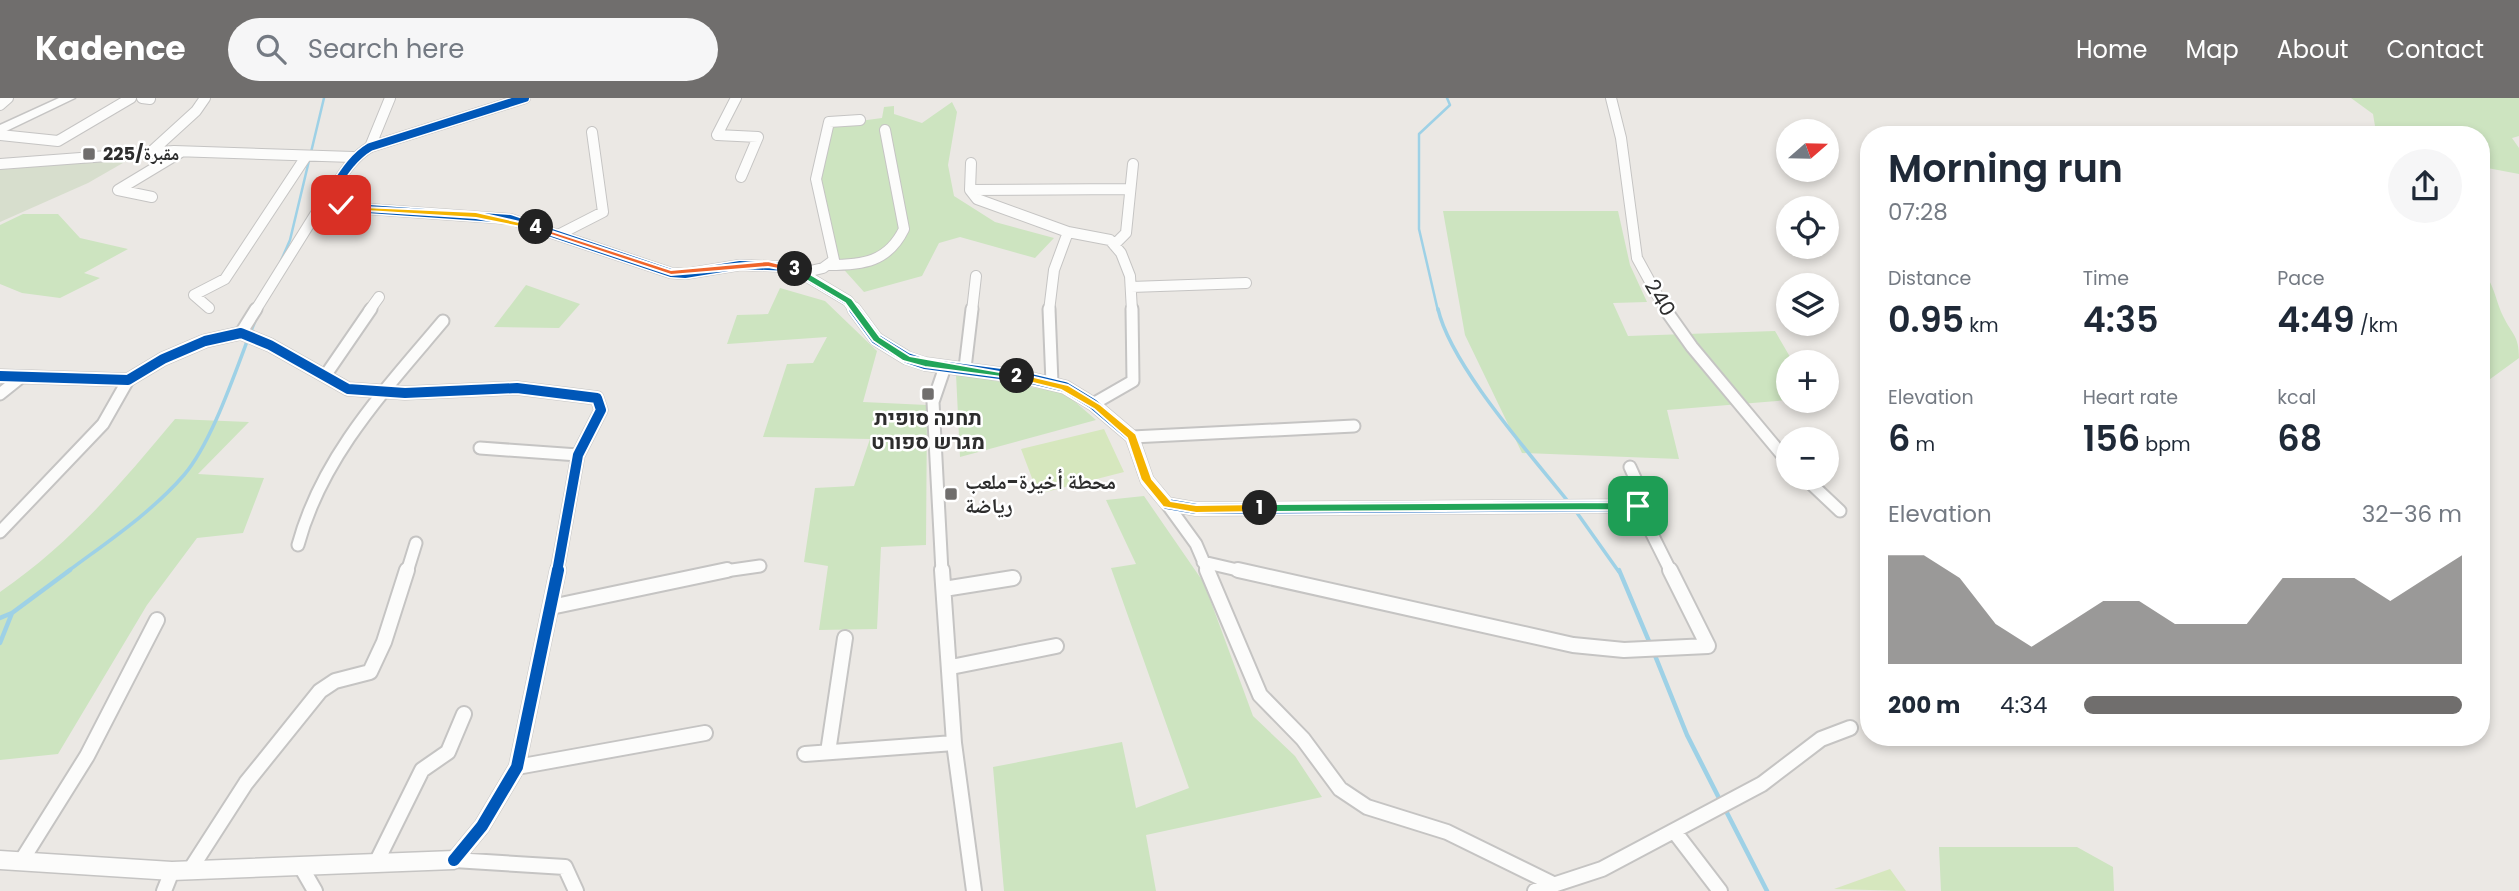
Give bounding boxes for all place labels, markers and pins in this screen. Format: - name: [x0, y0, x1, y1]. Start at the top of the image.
- place label: مقبرة/225: [103, 141, 179, 166]
- marker: مقبرة/225: [81, 146, 97, 162]
- pin: [311, 175, 371, 235]
- pin: 4: [518, 209, 554, 244]
- pin: 3: [778, 252, 812, 286]
- pin: 2: [1000, 358, 1034, 394]
- marker: תחנה סופית מגרש ספורט: [920, 386, 936, 402]
- place label: תחנה סופית מגרש ספורט: [871, 403, 985, 456]
- place label: محطة أخيرة-ملعب رياضة: [965, 467, 1116, 520]
- pin: [1608, 476, 1668, 536]
- marker: محطة أخيرة-ملعب رياضة: [943, 486, 959, 502]
- pin: 1: [1242, 490, 1278, 526]

